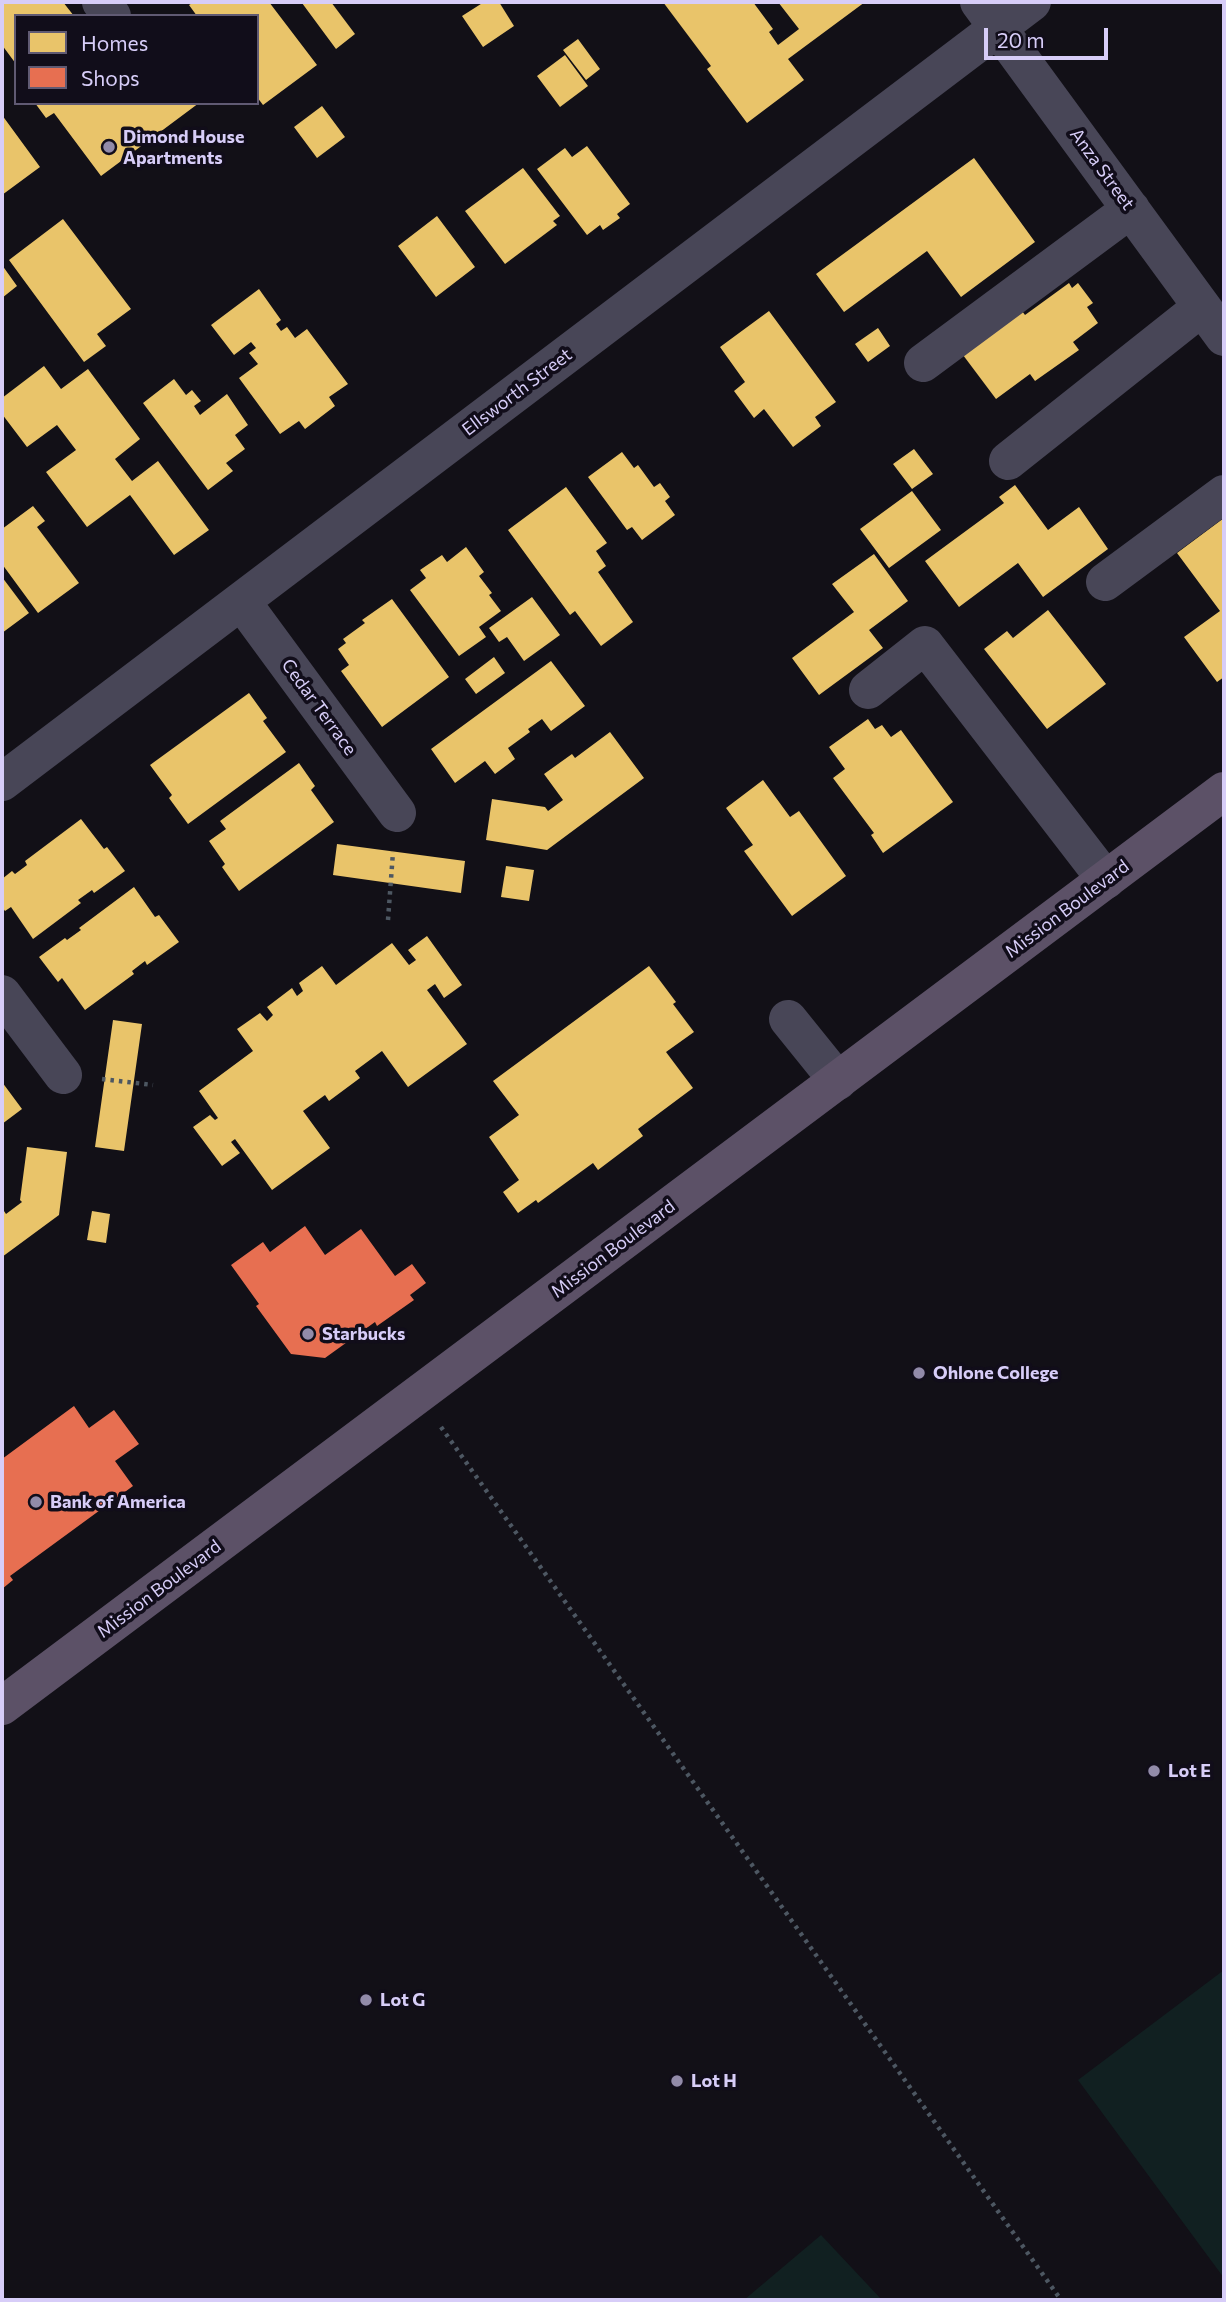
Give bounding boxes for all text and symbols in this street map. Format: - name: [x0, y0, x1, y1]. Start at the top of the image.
- legend: [14, 14, 259, 105]
- scale bar: [988, 14, 1112, 58]
- text: 20 m: [997, 27, 1045, 52]
- text: Homes: [81, 30, 148, 55]
- text: Shops: [81, 65, 140, 90]
- street label: Anza Street: [1065, 124, 1139, 214]
- place label: Dimond House Apartments: [123, 126, 244, 168]
- marker: Dimond House Apartments: [101, 139, 117, 155]
- street label: Ellsworth Street: [458, 344, 576, 440]
- street label: Cedar Terrace: [277, 655, 361, 759]
- street label: Mission Boulevard: [1001, 855, 1133, 963]
- street label: Mission Boulevard: [547, 1195, 679, 1303]
- place label: Starbucks: [322, 1323, 406, 1345]
- marker: Starbucks: [300, 1326, 316, 1342]
- place label: Ohlone College: [933, 1362, 1059, 1384]
- marker: Ohlone College: [911, 1365, 927, 1381]
- place label: Bank of America: [50, 1491, 186, 1513]
- marker: Bank of America: [28, 1494, 44, 1510]
- street label: Mission Boulevard: [93, 1535, 225, 1643]
- place label: Lot E: [1168, 1760, 1211, 1782]
- marker: Lot E: [1146, 1763, 1162, 1779]
- place label: Lot G: [380, 1989, 425, 2011]
- marker: Lot G: [358, 1992, 374, 2008]
- place label: Lot H: [691, 2070, 737, 2092]
- marker: Lot H: [669, 2073, 685, 2089]

